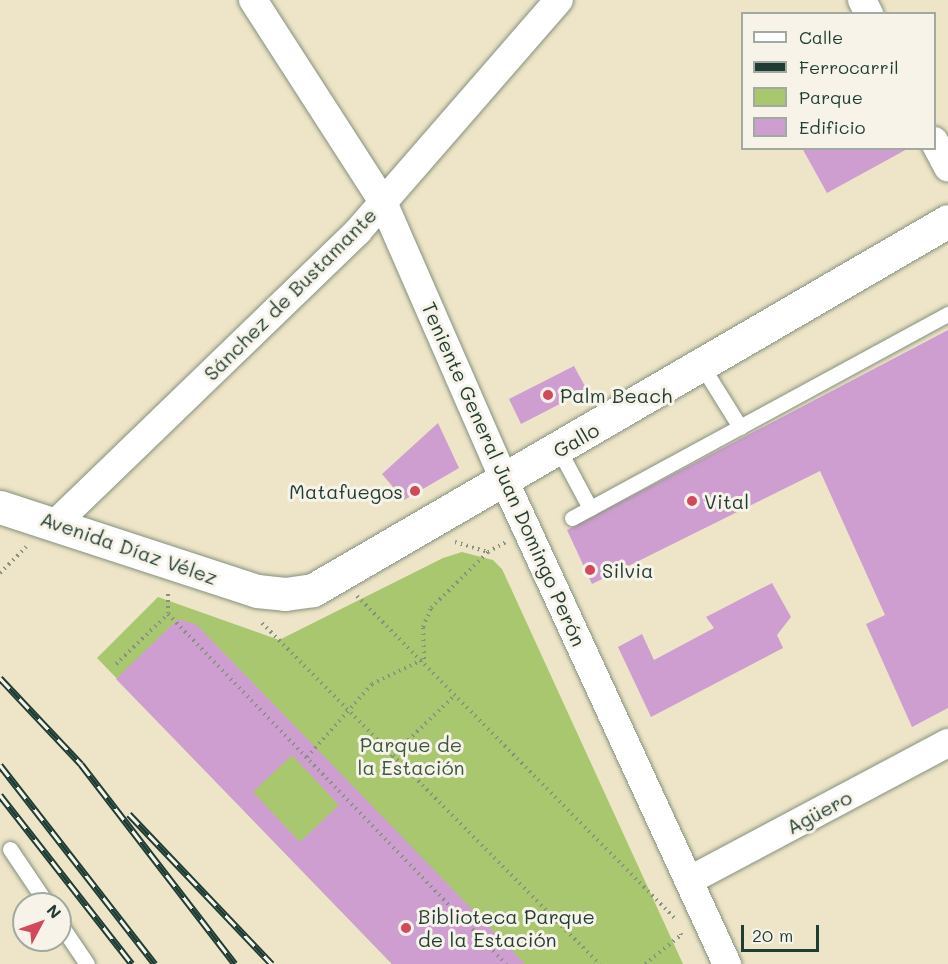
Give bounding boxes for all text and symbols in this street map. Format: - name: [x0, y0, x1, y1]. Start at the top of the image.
- legend: [741, 12, 936, 150]
- text: Calle: [799, 25, 843, 49]
- text: Ferrocarril: [799, 55, 899, 79]
- text: Parque: [799, 85, 863, 109]
- text: Edificio: [799, 115, 866, 139]
- street label: Sánchez de Bustamante: [199, 203, 381, 385]
- street label: Teniente General Juan Domingo Perón: [417, 298, 591, 650]
- place label: Palm Beach: [560, 383, 672, 407]
- marker: Palm Beach: [541, 388, 555, 402]
- street label: Gallo: [549, 417, 603, 463]
- place label: Matafuegos: [289, 479, 403, 503]
- marker: Matafuegos: [408, 484, 422, 498]
- place label: Vital: [704, 489, 749, 513]
- marker: Vital: [685, 494, 699, 508]
- street label: Avenida Díaz Vélez: [37, 506, 221, 590]
- place label: Silvia: [602, 558, 654, 582]
- marker: Silvia: [583, 563, 597, 577]
- park label: Parque de la Estación: [357, 732, 465, 779]
- street label: Agüero: [782, 785, 856, 839]
- north arrow: [12, 892, 72, 952]
- text: N: [43, 900, 66, 923]
- place label: Biblioteca Parque de la Estación: [418, 904, 595, 951]
- scale bar: [744, 913, 822, 951]
- marker: Biblioteca Parque de la Estación: [399, 921, 413, 935]
- text: 20 m: [752, 923, 793, 947]

